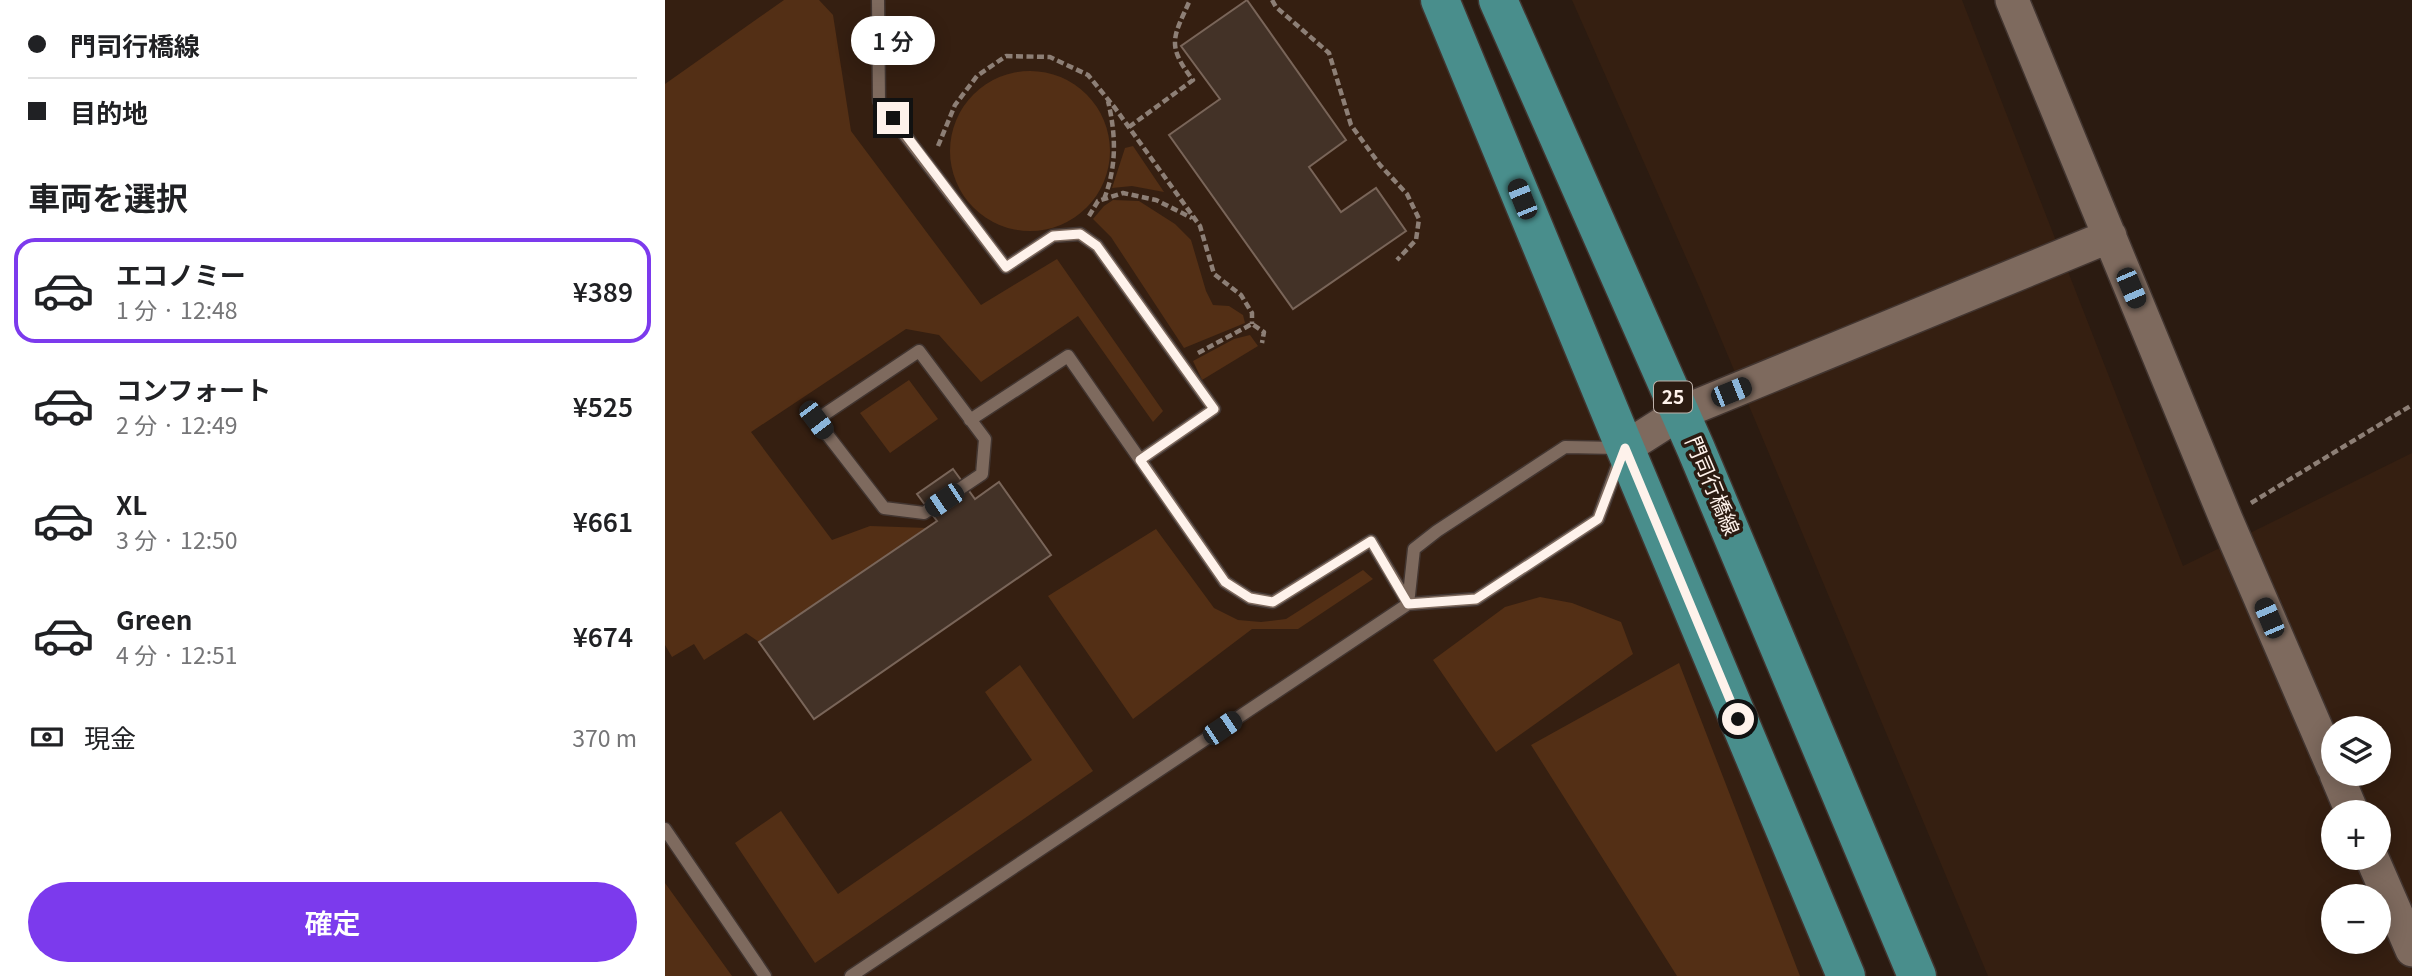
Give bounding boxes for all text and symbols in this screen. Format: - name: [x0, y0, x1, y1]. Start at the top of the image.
- callout: 1 分: [851, 17, 935, 66]
- text: 1 分: [872, 23, 914, 57]
- text: 門司行橋線: [70, 26, 200, 63]
- text: 目的地: [70, 93, 148, 130]
- route end: [877, 102, 909, 134]
- text: 車両を選択: [28, 173, 188, 219]
- car: [1505, 176, 1540, 222]
- text: エコノミー: [116, 255, 246, 292]
- icon: car: [32, 259, 95, 322]
- car: [2114, 265, 2149, 311]
- text: ¥389: [573, 272, 633, 309]
- text: 1 分 · 12:48: [116, 292, 238, 326]
- text: コンフォート: [116, 370, 271, 407]
- icon: car: [32, 374, 95, 437]
- car: [1708, 374, 1755, 410]
- road number: 25: [1654, 382, 1692, 412]
- text: ¥525: [573, 387, 633, 424]
- car: [795, 397, 838, 443]
- text: 2 分 · 12:49: [116, 407, 238, 441]
- street label: 門司行橋線: [1680, 431, 1748, 539]
- car: [921, 480, 968, 520]
- text: XL: [116, 485, 147, 522]
- icon: car: [32, 489, 95, 552]
- text: ¥661: [573, 502, 633, 539]
- text: 3 分 · 12:50: [116, 522, 238, 556]
- car: [2252, 595, 2287, 641]
- text: Green: [116, 600, 192, 637]
- icon: car: [32, 604, 95, 667]
- text: ¥674: [573, 617, 633, 654]
- text: 4 分 · 12:51: [116, 637, 238, 671]
- route start: [1722, 703, 1754, 735]
- car: [1199, 708, 1246, 748]
- map controls: [2321, 716, 2391, 954]
- button: layers: [2321, 716, 2391, 786]
- icon: cash: [28, 718, 66, 756]
- text: 現金: [84, 718, 136, 755]
- text: 370 m: [572, 720, 637, 754]
- button: +: [2321, 800, 2391, 870]
- button: 確定: [28, 882, 637, 962]
- button: −: [2321, 884, 2391, 954]

